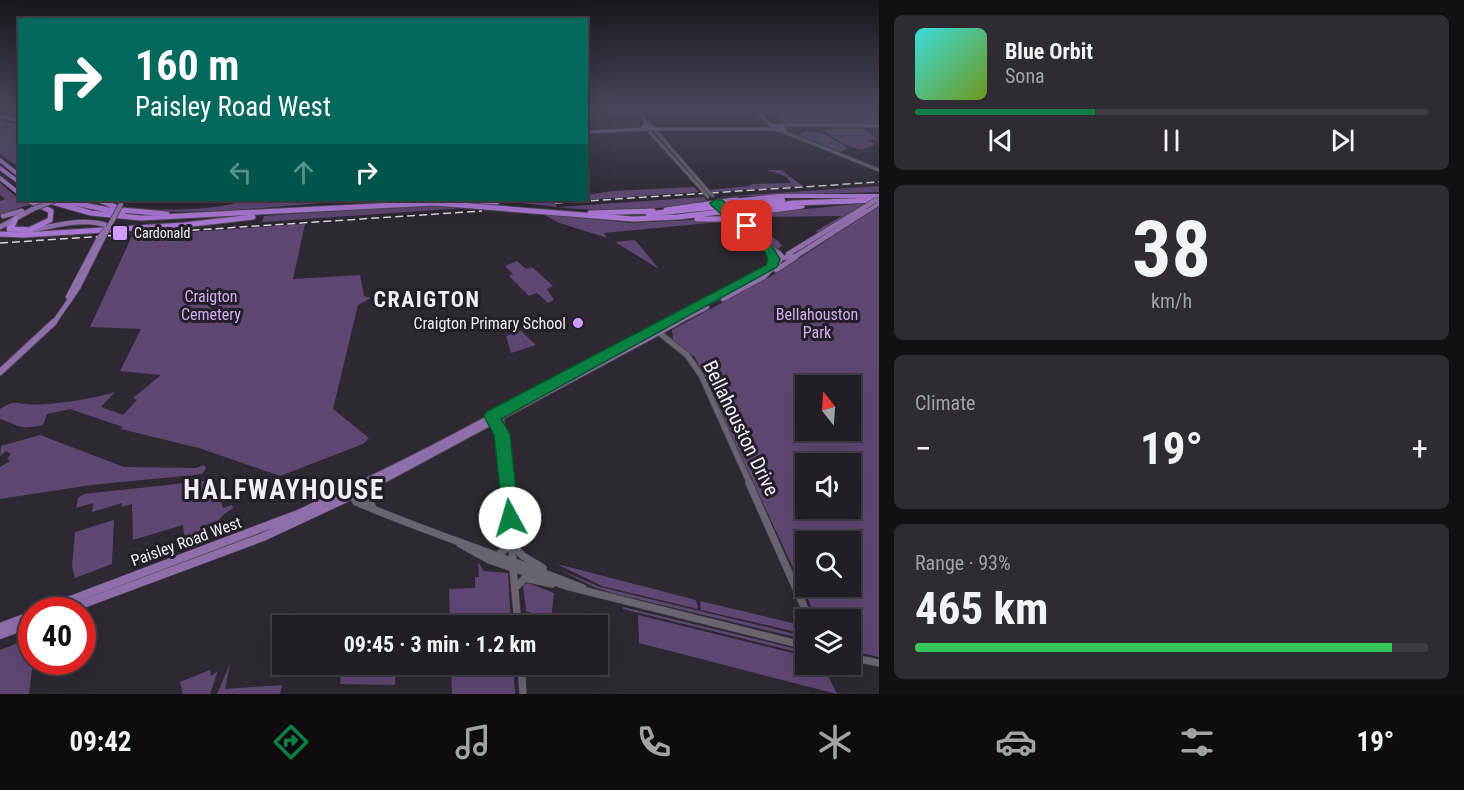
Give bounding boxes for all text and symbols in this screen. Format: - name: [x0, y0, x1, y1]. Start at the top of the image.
- text: Blue Orbit: [1005, 39, 1093, 64]
- text: 160 m: [135, 41, 240, 90]
- icon: right: [36, 42, 114, 120]
- text: Sona: [1005, 64, 1045, 88]
- text: Paisley Road West: [135, 91, 331, 123]
- icon: previous: [984, 124, 1017, 157]
- icon: pause: [1155, 124, 1188, 157]
- icon: next: [1326, 124, 1359, 157]
- icon: left: [224, 156, 257, 189]
- icon: ahead: [287, 156, 320, 189]
- icon: right: [350, 156, 383, 189]
- pin: [721, 200, 772, 251]
- text: 38: [1132, 204, 1211, 295]
- icon: arrive: [730, 209, 763, 242]
- marker: Cardonald: [111, 224, 129, 242]
- place label: Cardonald: [134, 225, 190, 241]
- park label: Craigton Cemetery: [181, 287, 241, 324]
- district label: CRAIGTON: [373, 287, 481, 312]
- text: km/h: [1151, 289, 1192, 313]
- park label: Bellahouston Park: [776, 305, 858, 342]
- place label: Craigton Primary School: [413, 314, 566, 333]
- marker: Craigton Primary School: [571, 316, 585, 330]
- street label: Bellahouston Drive: [698, 356, 784, 500]
- north arrow: [795, 375, 861, 441]
- map controls: [795, 375, 861, 675]
- text: Climate: [915, 391, 975, 415]
- text: 19°: [1140, 422, 1203, 475]
- text: −: [915, 429, 932, 468]
- text: +: [1412, 429, 1428, 468]
- button: sound: [795, 453, 861, 519]
- district label: HALFWAYHOUSE: [183, 474, 385, 506]
- position arrow: [478, 486, 542, 550]
- street label: Paisley Road West: [128, 513, 244, 570]
- button: search: [795, 531, 861, 597]
- text: Range · 93%: [915, 551, 1011, 575]
- text: 465 km: [915, 582, 1048, 635]
- speed limit sign: 40: [18, 597, 96, 675]
- button: layers: [795, 609, 861, 675]
- text: 09:45 · 3 min · 1.2 km: [344, 632, 536, 657]
- icon: directions: [270, 721, 312, 763]
- icon: music: [452, 721, 494, 763]
- icon: phone: [633, 721, 675, 763]
- icon: climate: [814, 721, 856, 763]
- icon: car: [995, 721, 1037, 763]
- icon: filters: [1176, 721, 1218, 763]
- text: 09:42: [70, 726, 131, 758]
- text: 19°: [1357, 726, 1394, 758]

